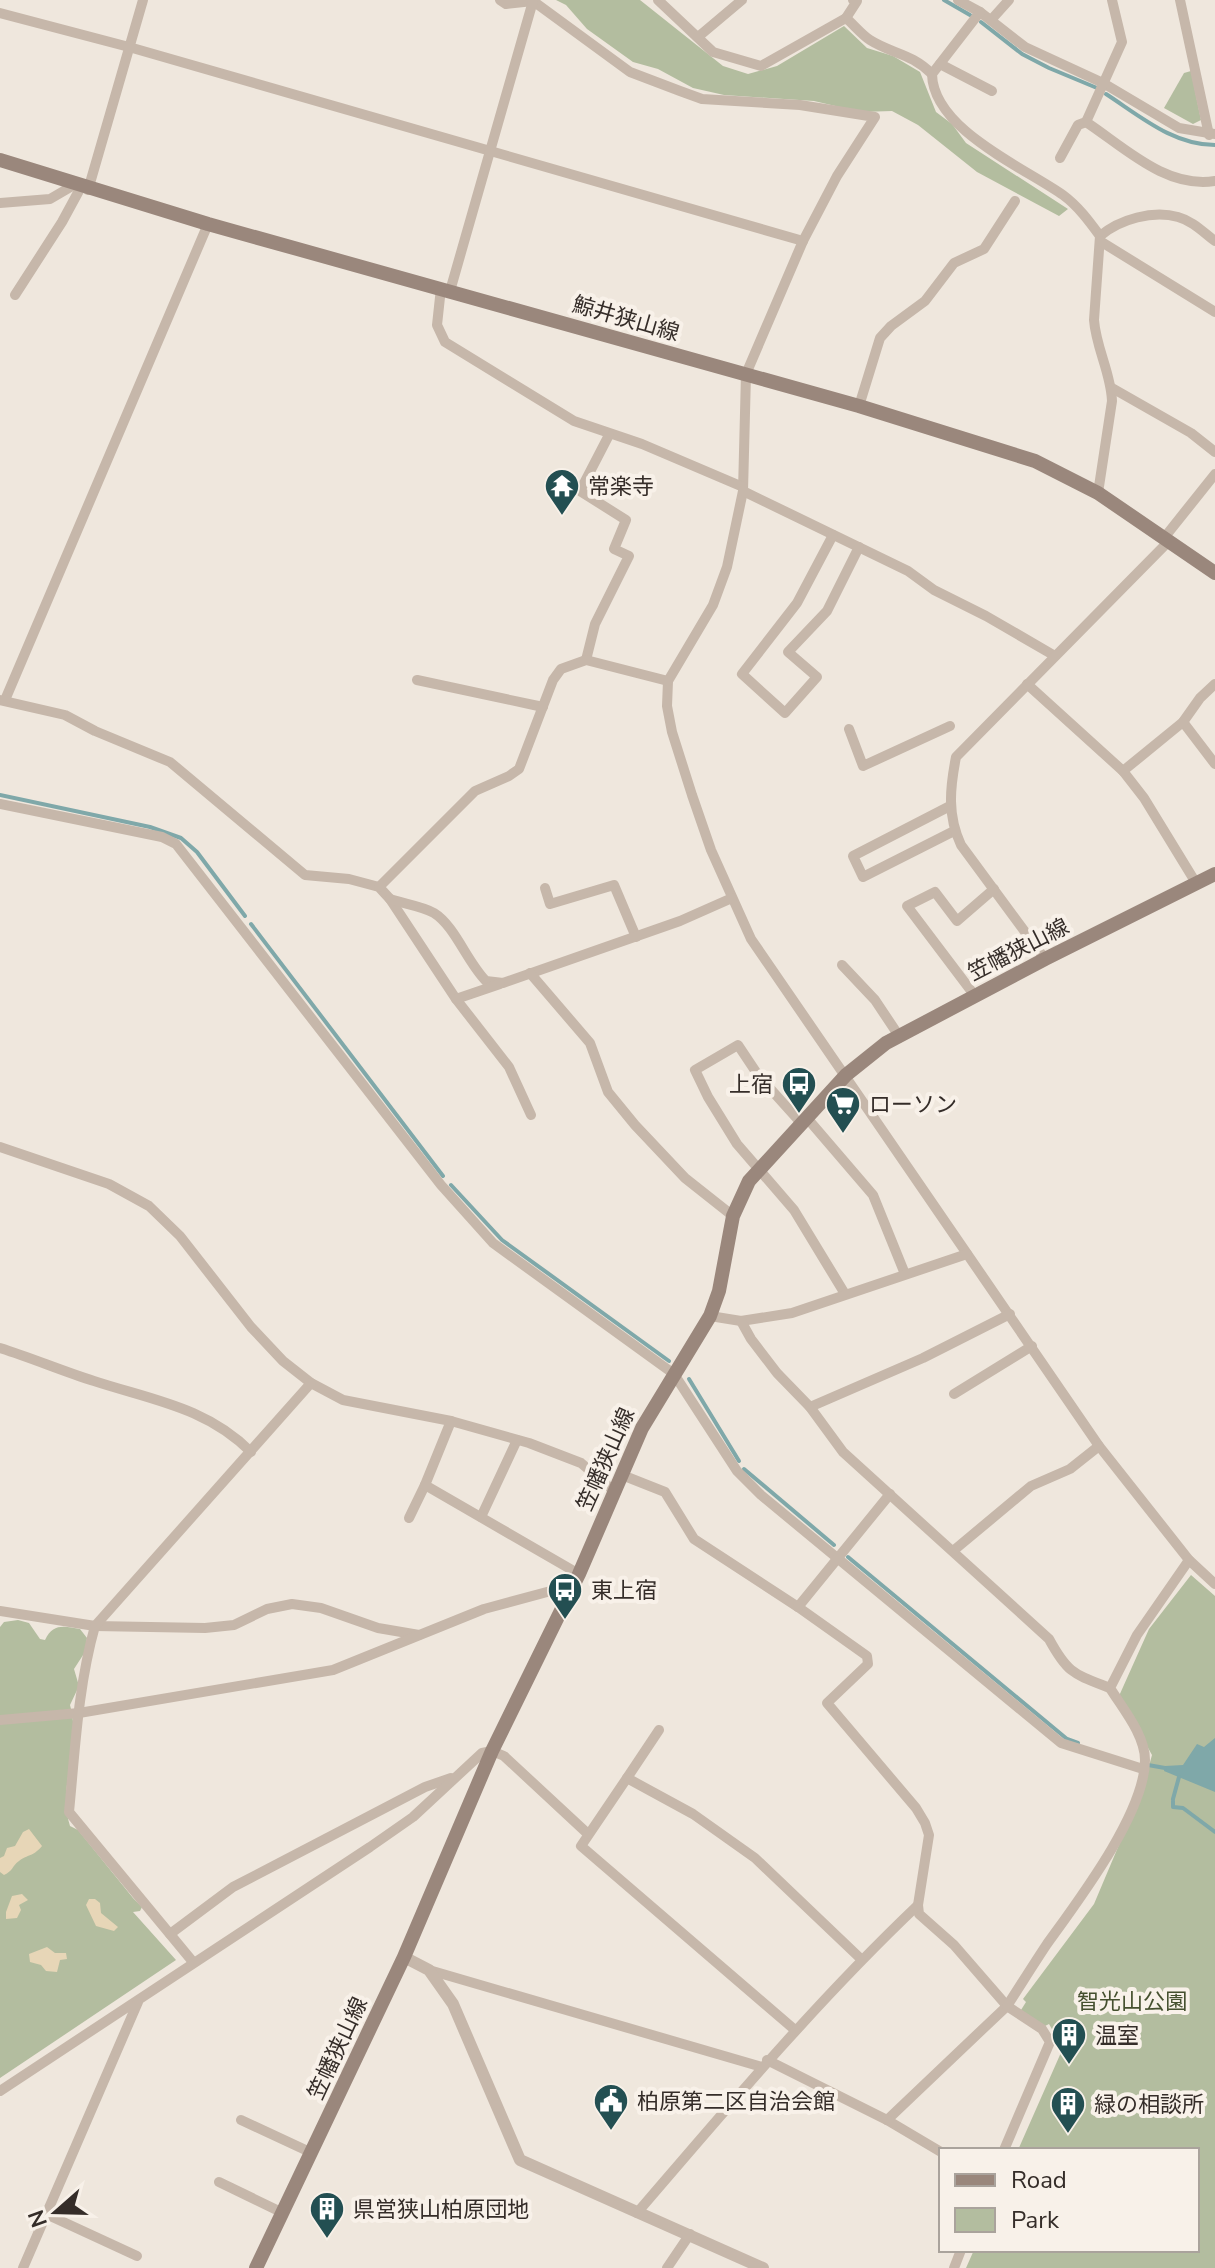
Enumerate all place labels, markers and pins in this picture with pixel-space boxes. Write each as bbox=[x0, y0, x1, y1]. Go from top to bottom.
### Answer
temple icon: 常楽寺 bbox=[543, 467, 581, 517]
place label: 常楽寺 bbox=[588, 472, 654, 502]
bus stop icon: 上宿 bbox=[780, 1065, 818, 1115]
place label: 上宿 bbox=[729, 1070, 773, 1100]
supermarket icon: ローソン bbox=[824, 1085, 862, 1135]
place label: ローソン bbox=[869, 1090, 957, 1120]
bus stop icon: 東上宿 bbox=[546, 1571, 584, 1621]
place label: 東上宿 bbox=[591, 1576, 657, 1606]
building icon: 温室 bbox=[1050, 2016, 1088, 2066]
place label: 温室 bbox=[1095, 2021, 1139, 2051]
public building icon: 柏原第二区自治会館 bbox=[592, 2082, 630, 2132]
building icon: 緑の相談所 bbox=[1049, 2085, 1087, 2135]
place label: 柏原第二区自治会館 bbox=[637, 2087, 835, 2117]
place label: 緑の相談所 bbox=[1094, 2090, 1204, 2120]
building icon: 県営狭山柏原団地 bbox=[308, 2190, 346, 2240]
place label: 県営狭山柏原団地 bbox=[353, 2195, 529, 2225]

